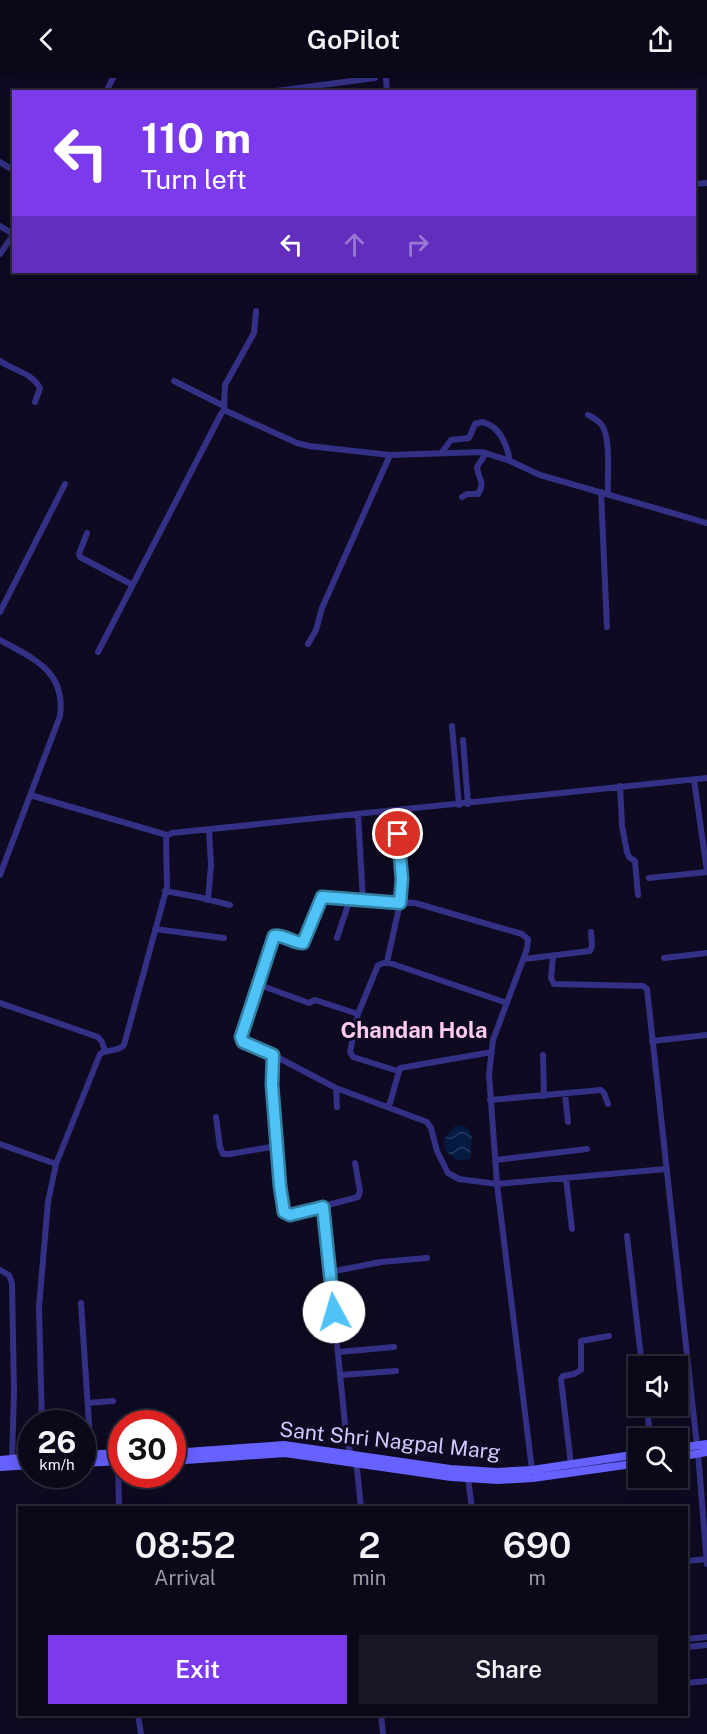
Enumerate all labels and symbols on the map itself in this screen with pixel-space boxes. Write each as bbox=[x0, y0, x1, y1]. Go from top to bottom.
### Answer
pin bbox=[372, 808, 423, 859]
district label: Chandan Hola bbox=[340, 1017, 488, 1043]
position arrow bbox=[302, 1280, 366, 1344]
speed limit sign: 30 bbox=[108, 1410, 186, 1488]
street label: Sant Shri Nagpal Marg bbox=[278, 1416, 502, 1465]

